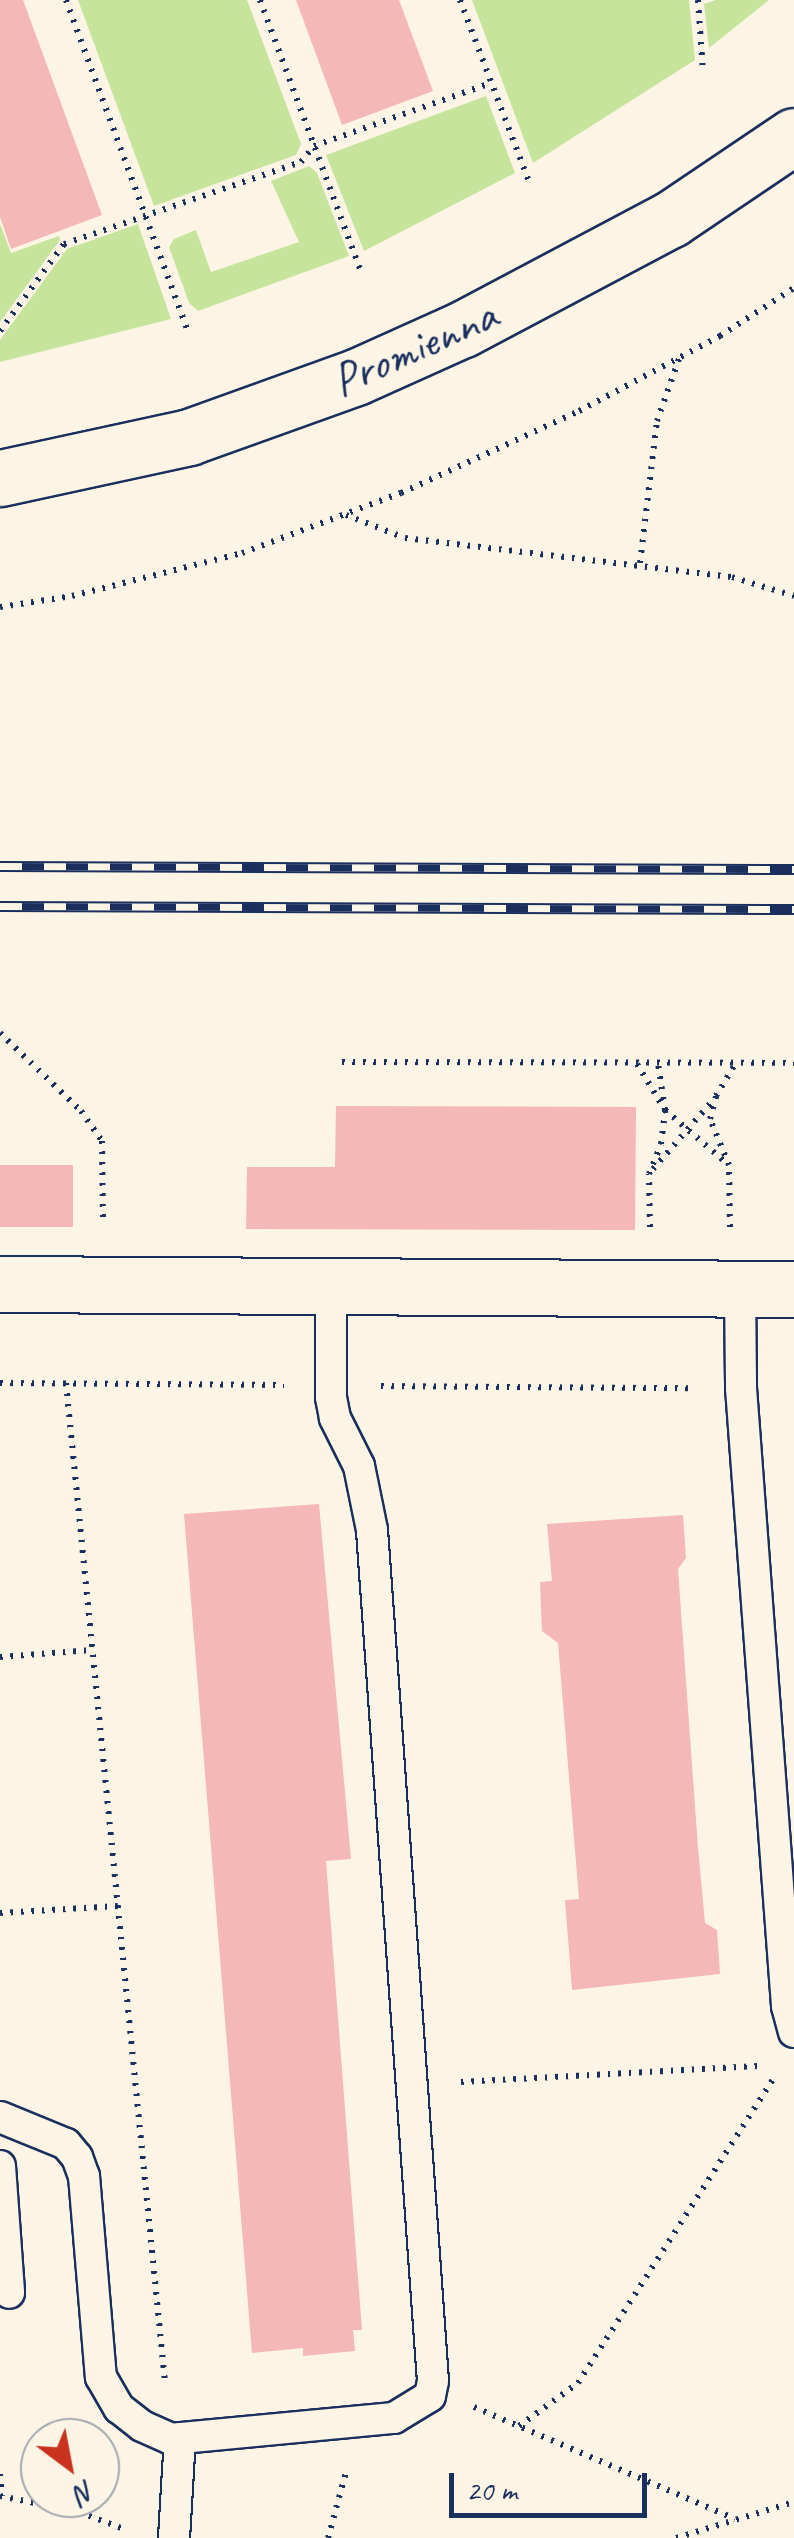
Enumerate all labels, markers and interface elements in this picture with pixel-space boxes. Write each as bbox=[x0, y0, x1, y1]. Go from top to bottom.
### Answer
street label: Promienna bbox=[323, 286, 505, 410]
north arrow bbox=[20, 2418, 120, 2518]
scale bar bbox=[454, 2453, 652, 2515]
text: 20 m bbox=[466, 2471, 517, 2509]
text: N bbox=[68, 2473, 102, 2512]

